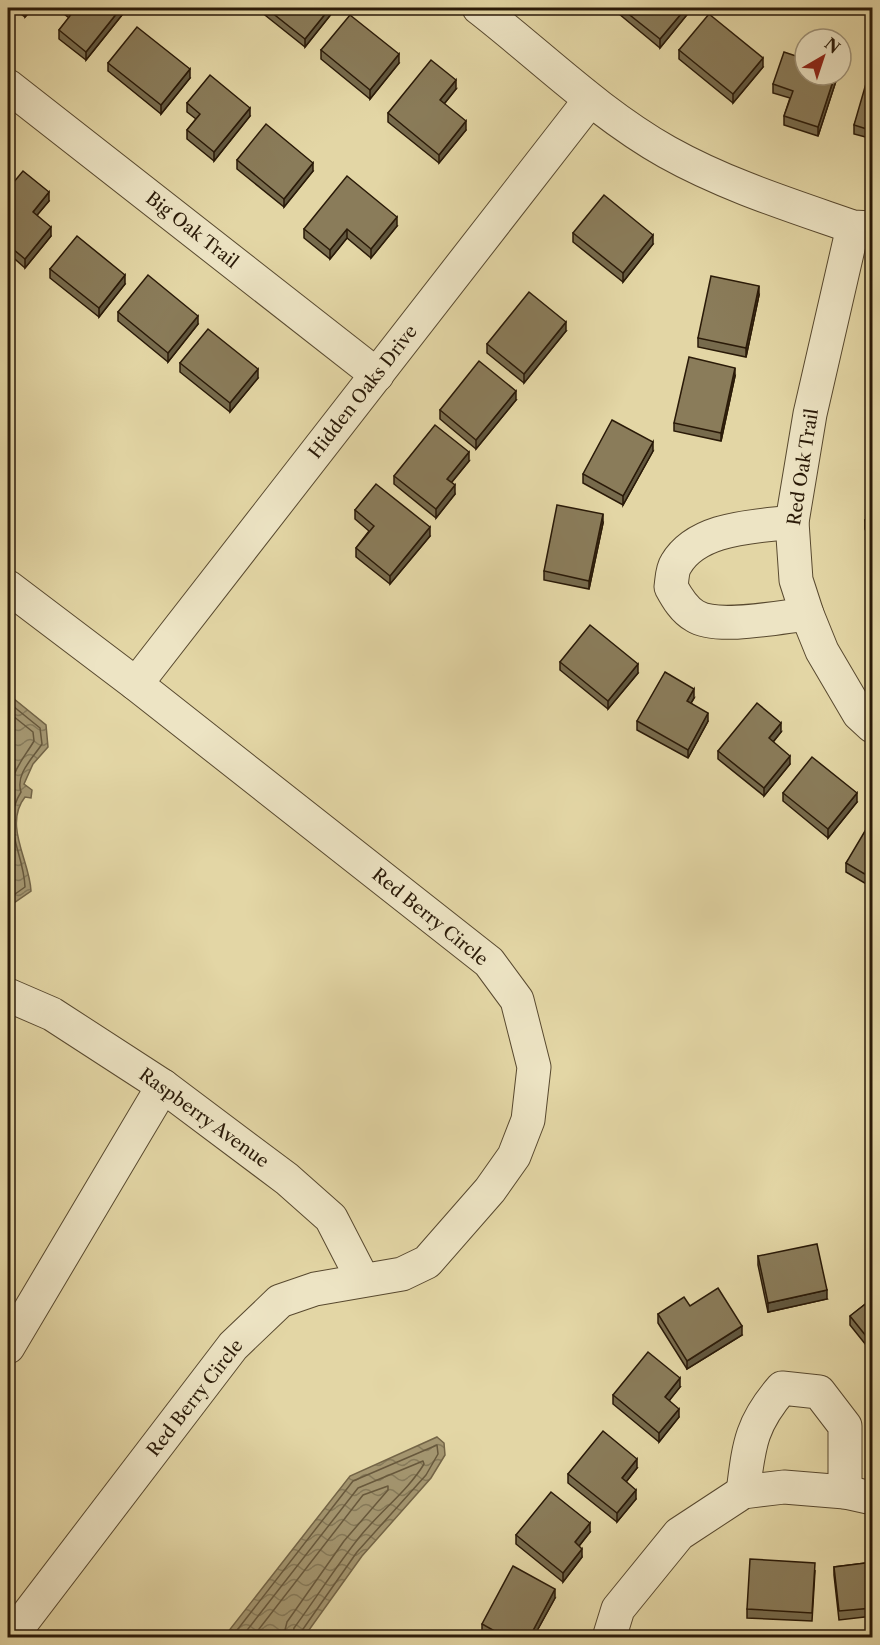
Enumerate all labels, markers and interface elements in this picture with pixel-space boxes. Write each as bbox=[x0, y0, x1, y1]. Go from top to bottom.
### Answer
north arrow bbox=[793, 27, 853, 87]
text: N bbox=[821, 33, 844, 58]
street label: Big Oak Trail bbox=[141, 187, 243, 273]
street label: Hidden Oaks Drive bbox=[304, 321, 422, 463]
street label: Red Oak Trail bbox=[783, 407, 823, 527]
street label: Red Berry Circle bbox=[368, 864, 492, 970]
street label: Raspberry Avenue bbox=[135, 1063, 273, 1173]
street label: Red Berry Circle bbox=[142, 1335, 248, 1461]

